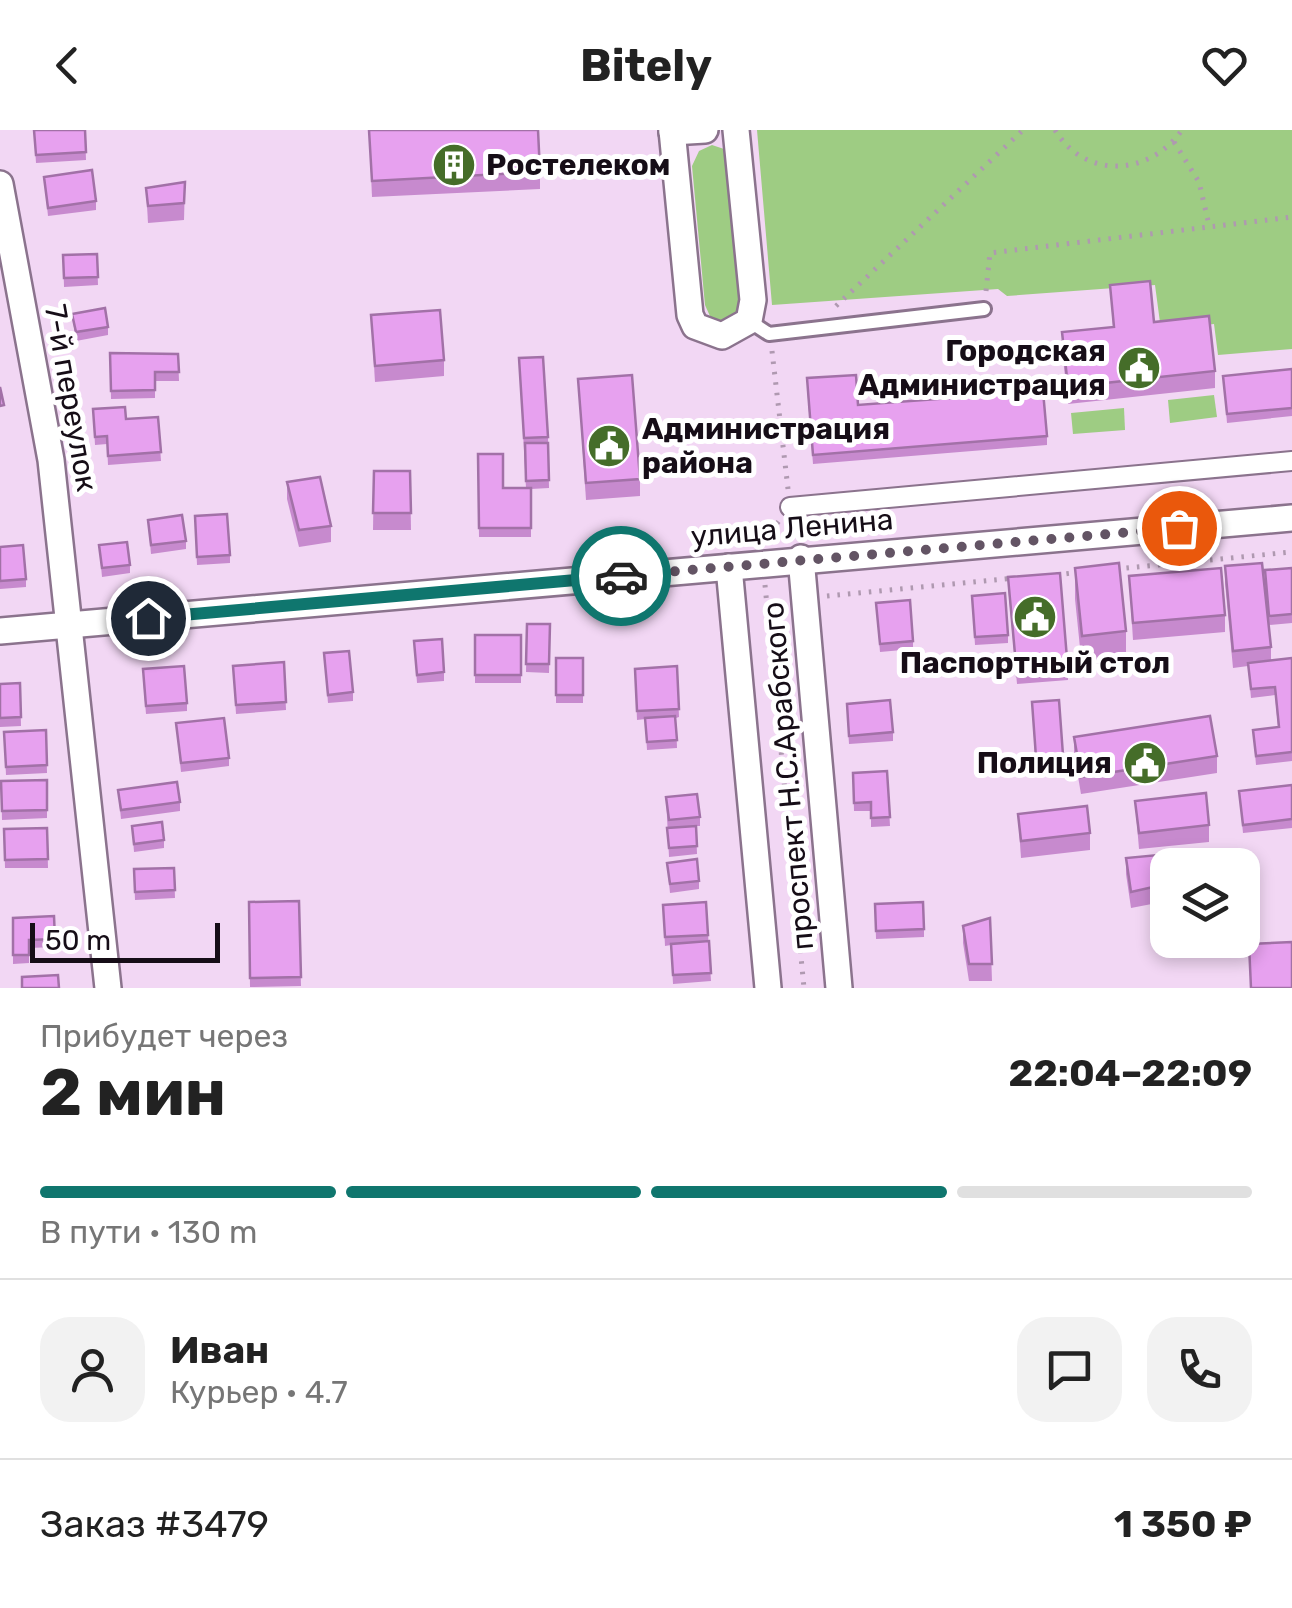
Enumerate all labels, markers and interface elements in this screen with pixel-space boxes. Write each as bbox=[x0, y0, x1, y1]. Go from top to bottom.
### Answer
icon: back bbox=[40, 38, 95, 93]
icon: heart bbox=[1197, 38, 1252, 93]
text: Bitely bbox=[580, 39, 712, 92]
building icon: Ростелеком bbox=[431, 142, 477, 188]
place label: Ростелеком bbox=[486, 147, 671, 183]
street label: 7-й переулок bbox=[37, 302, 105, 494]
place label: Городская Администрация bbox=[858, 333, 1106, 403]
public building icon: Городская Администрация bbox=[1116, 345, 1162, 391]
place label: Администрация района bbox=[642, 411, 890, 481]
public building icon: Администрация района bbox=[586, 423, 632, 469]
pin bbox=[1137, 486, 1222, 571]
street label: улица Ленина bbox=[689, 501, 895, 555]
icon: bag bbox=[1152, 501, 1207, 556]
courier bbox=[571, 526, 671, 626]
icon: car bbox=[594, 549, 649, 604]
pin bbox=[106, 576, 191, 661]
icon: home bbox=[121, 591, 176, 646]
public building icon: Паспортный стол bbox=[1012, 594, 1058, 640]
street label: проспект Н.С.Арабского bbox=[755, 600, 821, 952]
place label: Паспортный стол bbox=[900, 645, 1170, 681]
public building icon: Полиция bbox=[1122, 740, 1168, 786]
place label: Полиция bbox=[977, 745, 1112, 781]
map controls bbox=[1150, 848, 1260, 958]
button: layers bbox=[1150, 848, 1260, 958]
scale bar bbox=[30, 918, 220, 963]
text: 50 m bbox=[45, 924, 111, 957]
text: Прибудет через bbox=[40, 1017, 288, 1055]
text: 22:04–22:09 bbox=[1008, 1050, 1252, 1096]
text: 2 мин bbox=[40, 1054, 226, 1131]
text: В пути · 130 m bbox=[40, 1213, 257, 1251]
button: person bbox=[40, 1317, 145, 1422]
button: chat bbox=[1017, 1317, 1122, 1422]
button: phone bbox=[1147, 1317, 1252, 1422]
text: Иван bbox=[170, 1327, 269, 1373]
text: Курьер · 4.7 bbox=[170, 1373, 348, 1411]
text: Заказ #3479 bbox=[40, 1501, 269, 1547]
text: 1 350 ₽ bbox=[1114, 1501, 1252, 1547]

